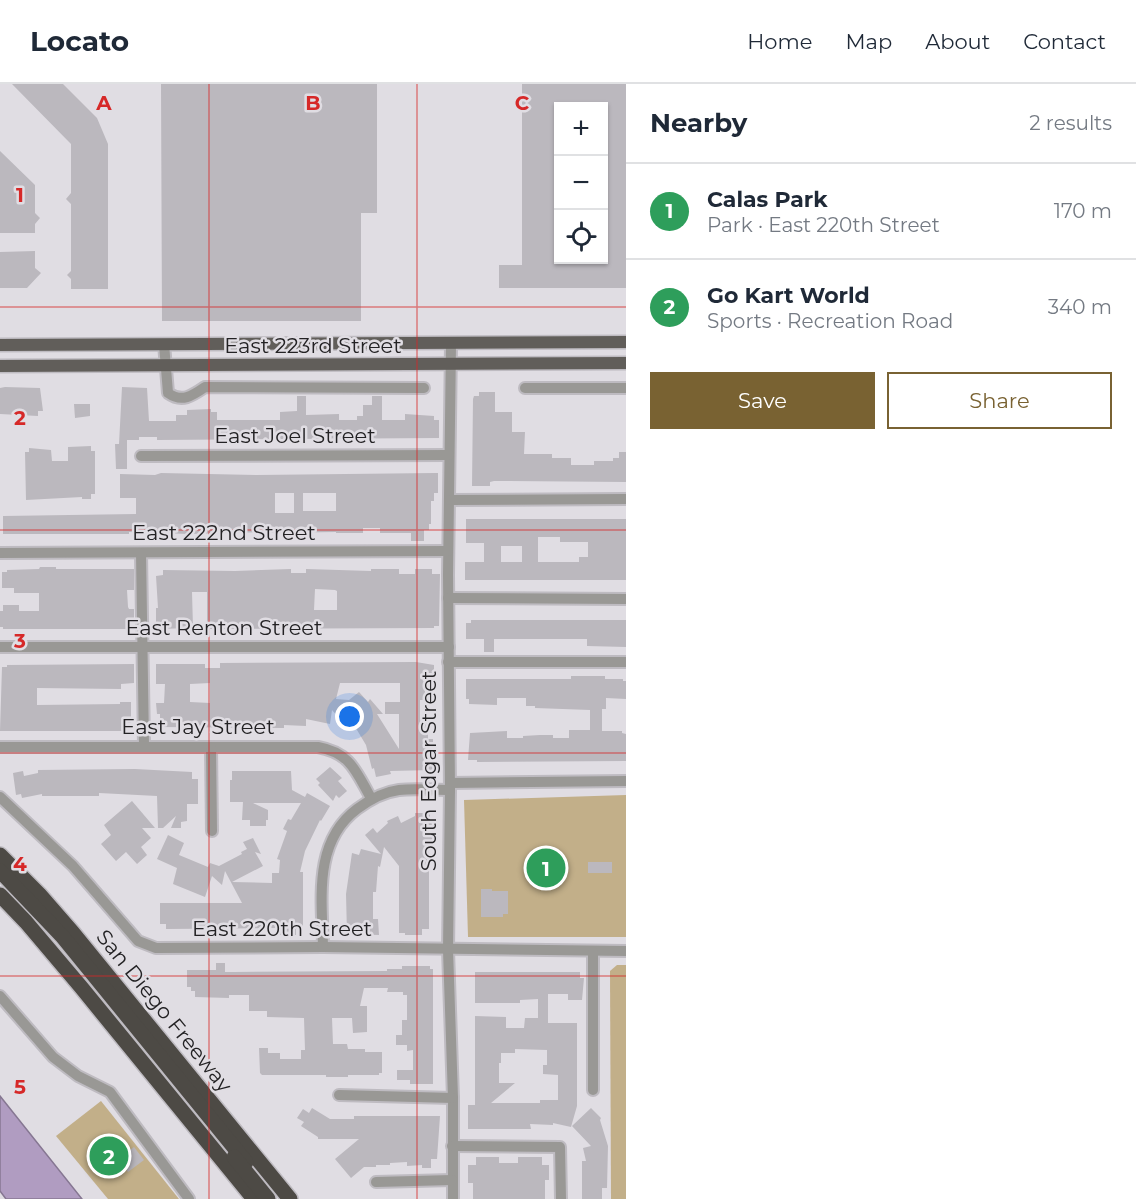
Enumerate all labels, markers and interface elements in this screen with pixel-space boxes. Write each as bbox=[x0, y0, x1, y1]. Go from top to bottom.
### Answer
text: Locato bbox=[30, 24, 129, 58]
text: Home bbox=[747, 29, 812, 54]
text: Map bbox=[845, 29, 892, 54]
text: About bbox=[925, 29, 990, 54]
text: Contact bbox=[1023, 29, 1106, 54]
text: A bbox=[95, 91, 112, 115]
text: B bbox=[305, 91, 321, 115]
text: C bbox=[515, 91, 530, 115]
map controls bbox=[554, 102, 608, 264]
button: + bbox=[554, 102, 608, 156]
text: Nearby bbox=[650, 107, 747, 139]
text: 2 results bbox=[1029, 111, 1112, 135]
button: − bbox=[554, 156, 608, 210]
text: 1 bbox=[16, 183, 24, 207]
text: Calas Park bbox=[707, 186, 828, 213]
text: 1 bbox=[666, 199, 673, 223]
text: 170 m bbox=[1054, 199, 1112, 223]
button: locate bbox=[554, 210, 608, 264]
text: Park · East 220th Street bbox=[707, 213, 940, 237]
text: Go Kart World bbox=[707, 282, 870, 309]
text: 2 bbox=[664, 295, 675, 319]
text: 340 m bbox=[1048, 295, 1112, 319]
text: Sports · Recreation Road bbox=[707, 309, 953, 333]
street label: East 223rd Street bbox=[224, 333, 402, 358]
button: Save bbox=[650, 372, 875, 429]
button: Share bbox=[887, 372, 1112, 429]
text: 2 bbox=[14, 406, 26, 430]
street label: East Joel Street bbox=[214, 423, 376, 448]
street label: East 222nd Street bbox=[132, 520, 316, 545]
street label: East Renton Street bbox=[125, 615, 323, 640]
text: 3 bbox=[13, 629, 26, 653]
street label: South Edgar Street bbox=[416, 671, 441, 871]
your location bbox=[335, 702, 364, 731]
street label: East Jay Street bbox=[121, 714, 275, 739]
pin: 1 bbox=[526, 846, 566, 890]
text: 4 bbox=[13, 852, 27, 876]
street label: East 220th Street bbox=[192, 916, 372, 941]
street label: San Diego Freeway bbox=[91, 925, 238, 1097]
text: 5 bbox=[14, 1075, 26, 1099]
pin: 2 bbox=[90, 1134, 128, 1178]

